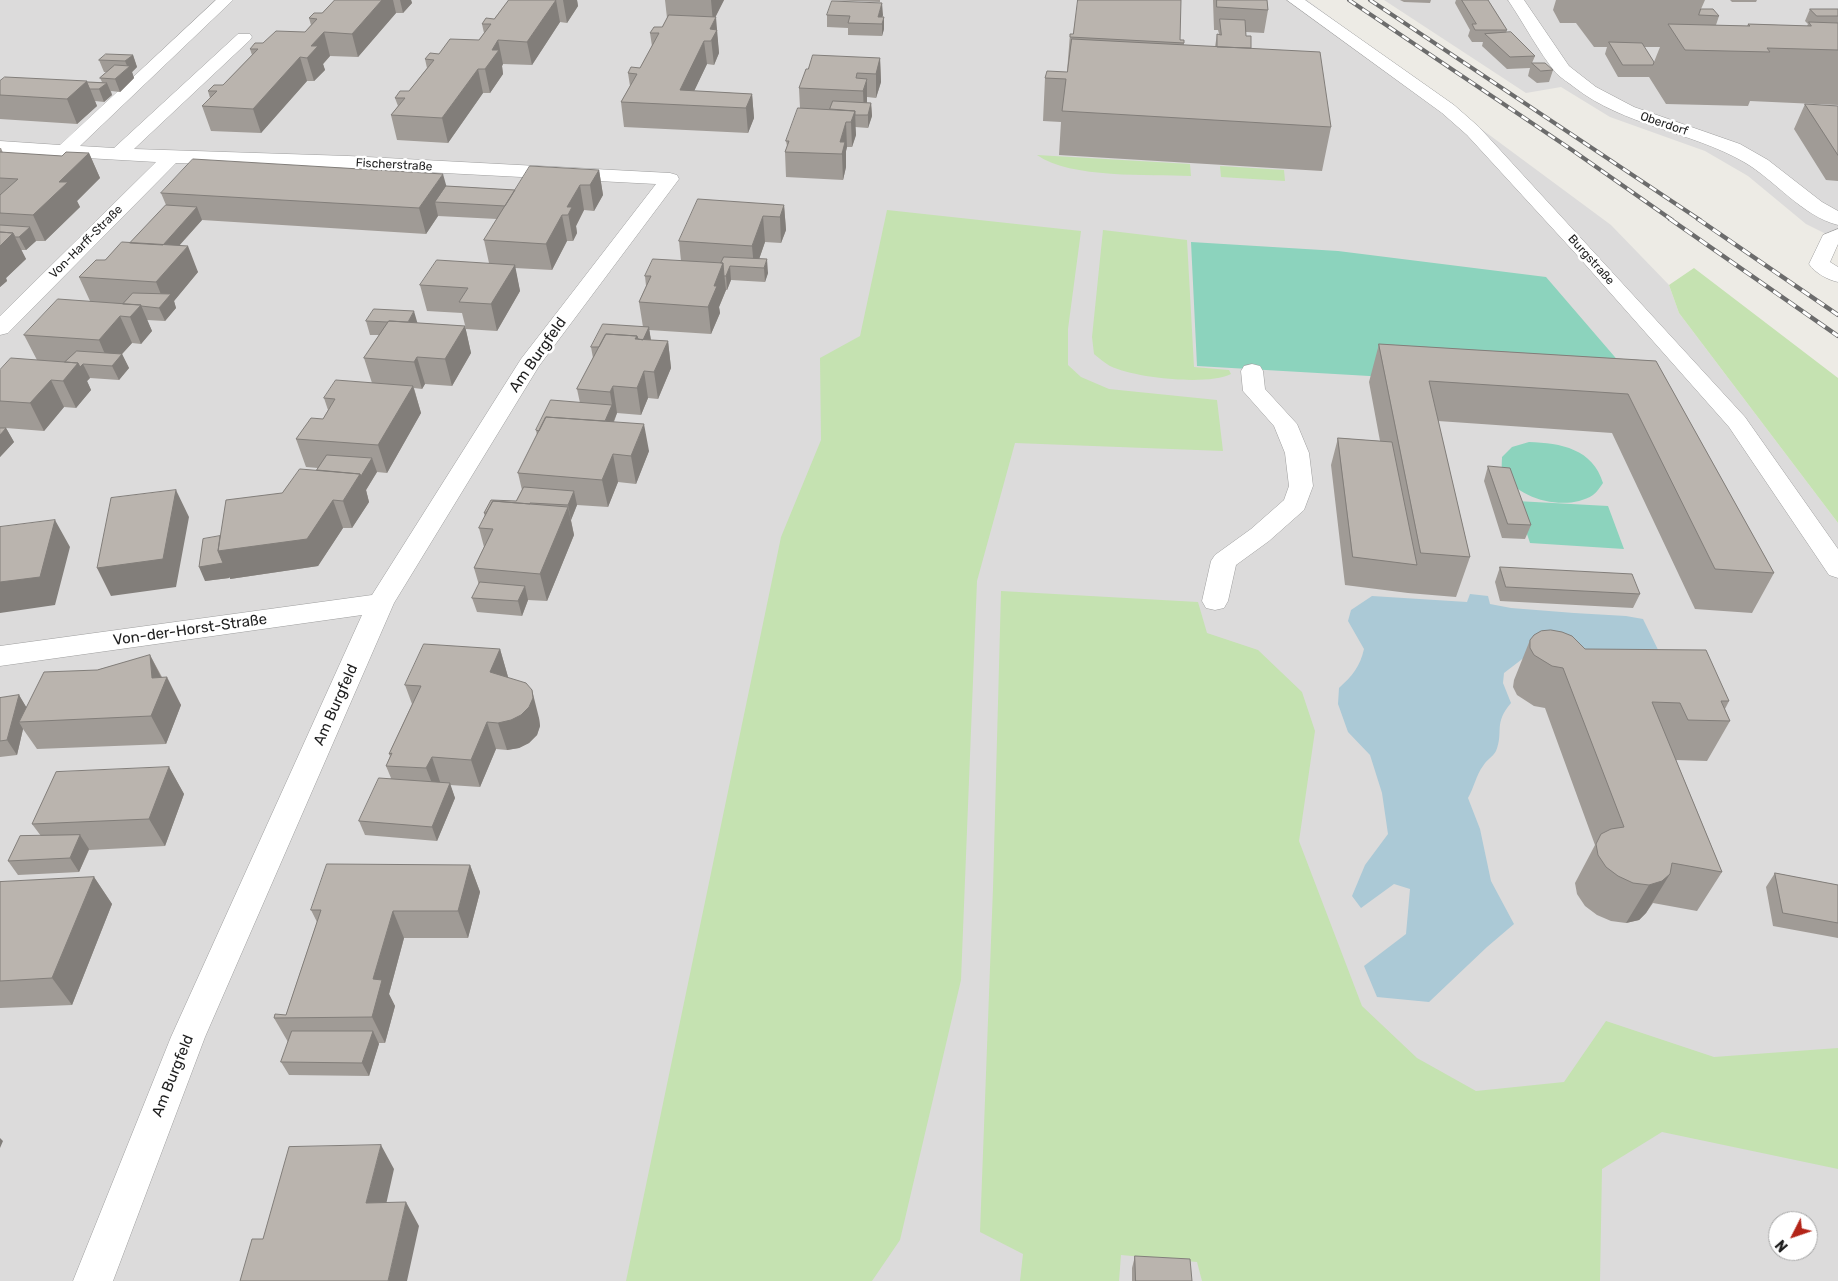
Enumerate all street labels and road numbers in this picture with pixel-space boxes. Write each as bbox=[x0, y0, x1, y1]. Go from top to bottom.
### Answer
street label: Oberdorf bbox=[1638, 109, 1690, 139]
street label: Fischerstraße bbox=[355, 156, 433, 174]
street label: Von-Harff-Straße bbox=[46, 202, 126, 282]
street label: Burgstraße bbox=[1565, 232, 1617, 288]
street label: Am Burgfeld bbox=[506, 314, 570, 396]
street label: Von-der-Horst-Straße bbox=[112, 610, 268, 650]
street label: Am Burgfeld bbox=[310, 662, 362, 748]
street label: Am Burgfeld bbox=[148, 1032, 198, 1120]

